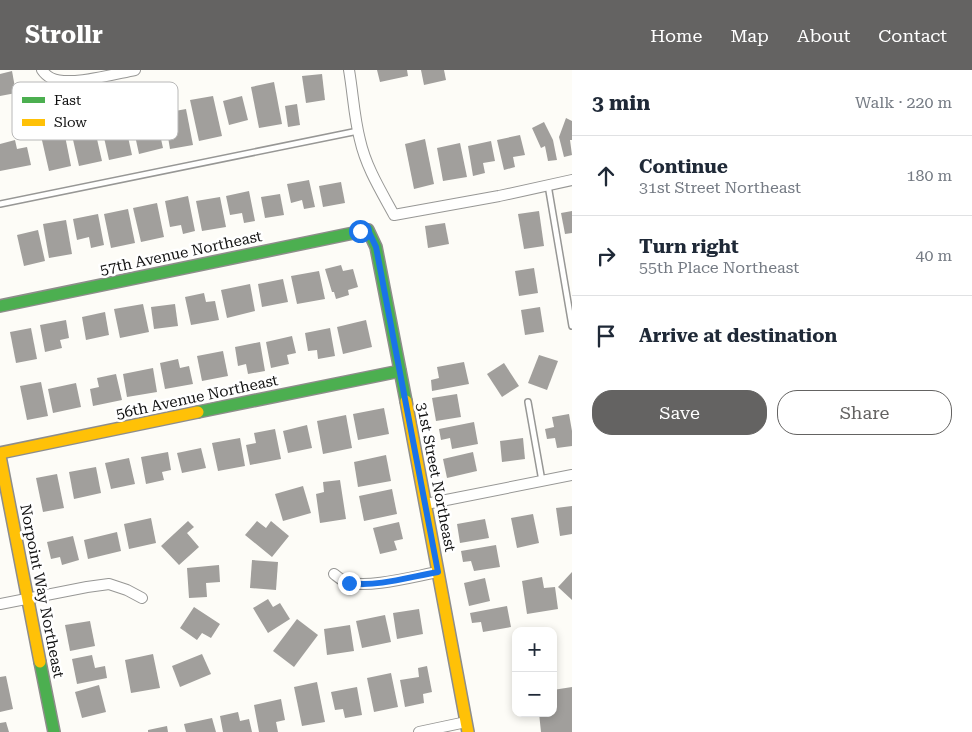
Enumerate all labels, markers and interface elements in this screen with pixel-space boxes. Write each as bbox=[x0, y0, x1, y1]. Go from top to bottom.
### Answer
text: Strollr bbox=[25, 21, 103, 49]
text: Home bbox=[650, 25, 702, 46]
text: Map bbox=[730, 25, 769, 46]
text: About bbox=[797, 25, 850, 46]
text: Contact bbox=[878, 25, 947, 46]
legend bbox=[12, 82, 178, 140]
text: 3 min bbox=[592, 91, 650, 115]
text: Fast bbox=[54, 92, 81, 108]
text: Walk · 220 m bbox=[855, 93, 952, 112]
text: Slow bbox=[54, 114, 87, 130]
text: Continue bbox=[639, 155, 728, 178]
icon: ahead bbox=[592, 162, 620, 190]
text: 180 m bbox=[906, 166, 952, 185]
text: 31st Street Northeast bbox=[639, 178, 801, 197]
route start bbox=[349, 220, 372, 243]
street label: 57th Avenue Northeast bbox=[98, 227, 264, 279]
text: Turn right bbox=[639, 235, 739, 258]
icon: right bbox=[592, 242, 620, 270]
text: 40 m bbox=[915, 246, 952, 265]
text: 55th Place Northeast bbox=[639, 258, 799, 277]
icon: arrive bbox=[592, 322, 620, 350]
text: Arrive at destination bbox=[639, 324, 837, 347]
street label: 56th Avenue Northeast bbox=[114, 371, 280, 423]
button: Save bbox=[592, 390, 767, 435]
button: Share bbox=[777, 390, 952, 435]
street label: 31st Street Northeast bbox=[413, 401, 459, 554]
street label: Norpoint Way Northeast bbox=[16, 502, 68, 680]
route end bbox=[338, 572, 361, 595]
map controls bbox=[512, 627, 557, 717]
button: + bbox=[512, 627, 557, 672]
button: − bbox=[512, 672, 557, 717]

